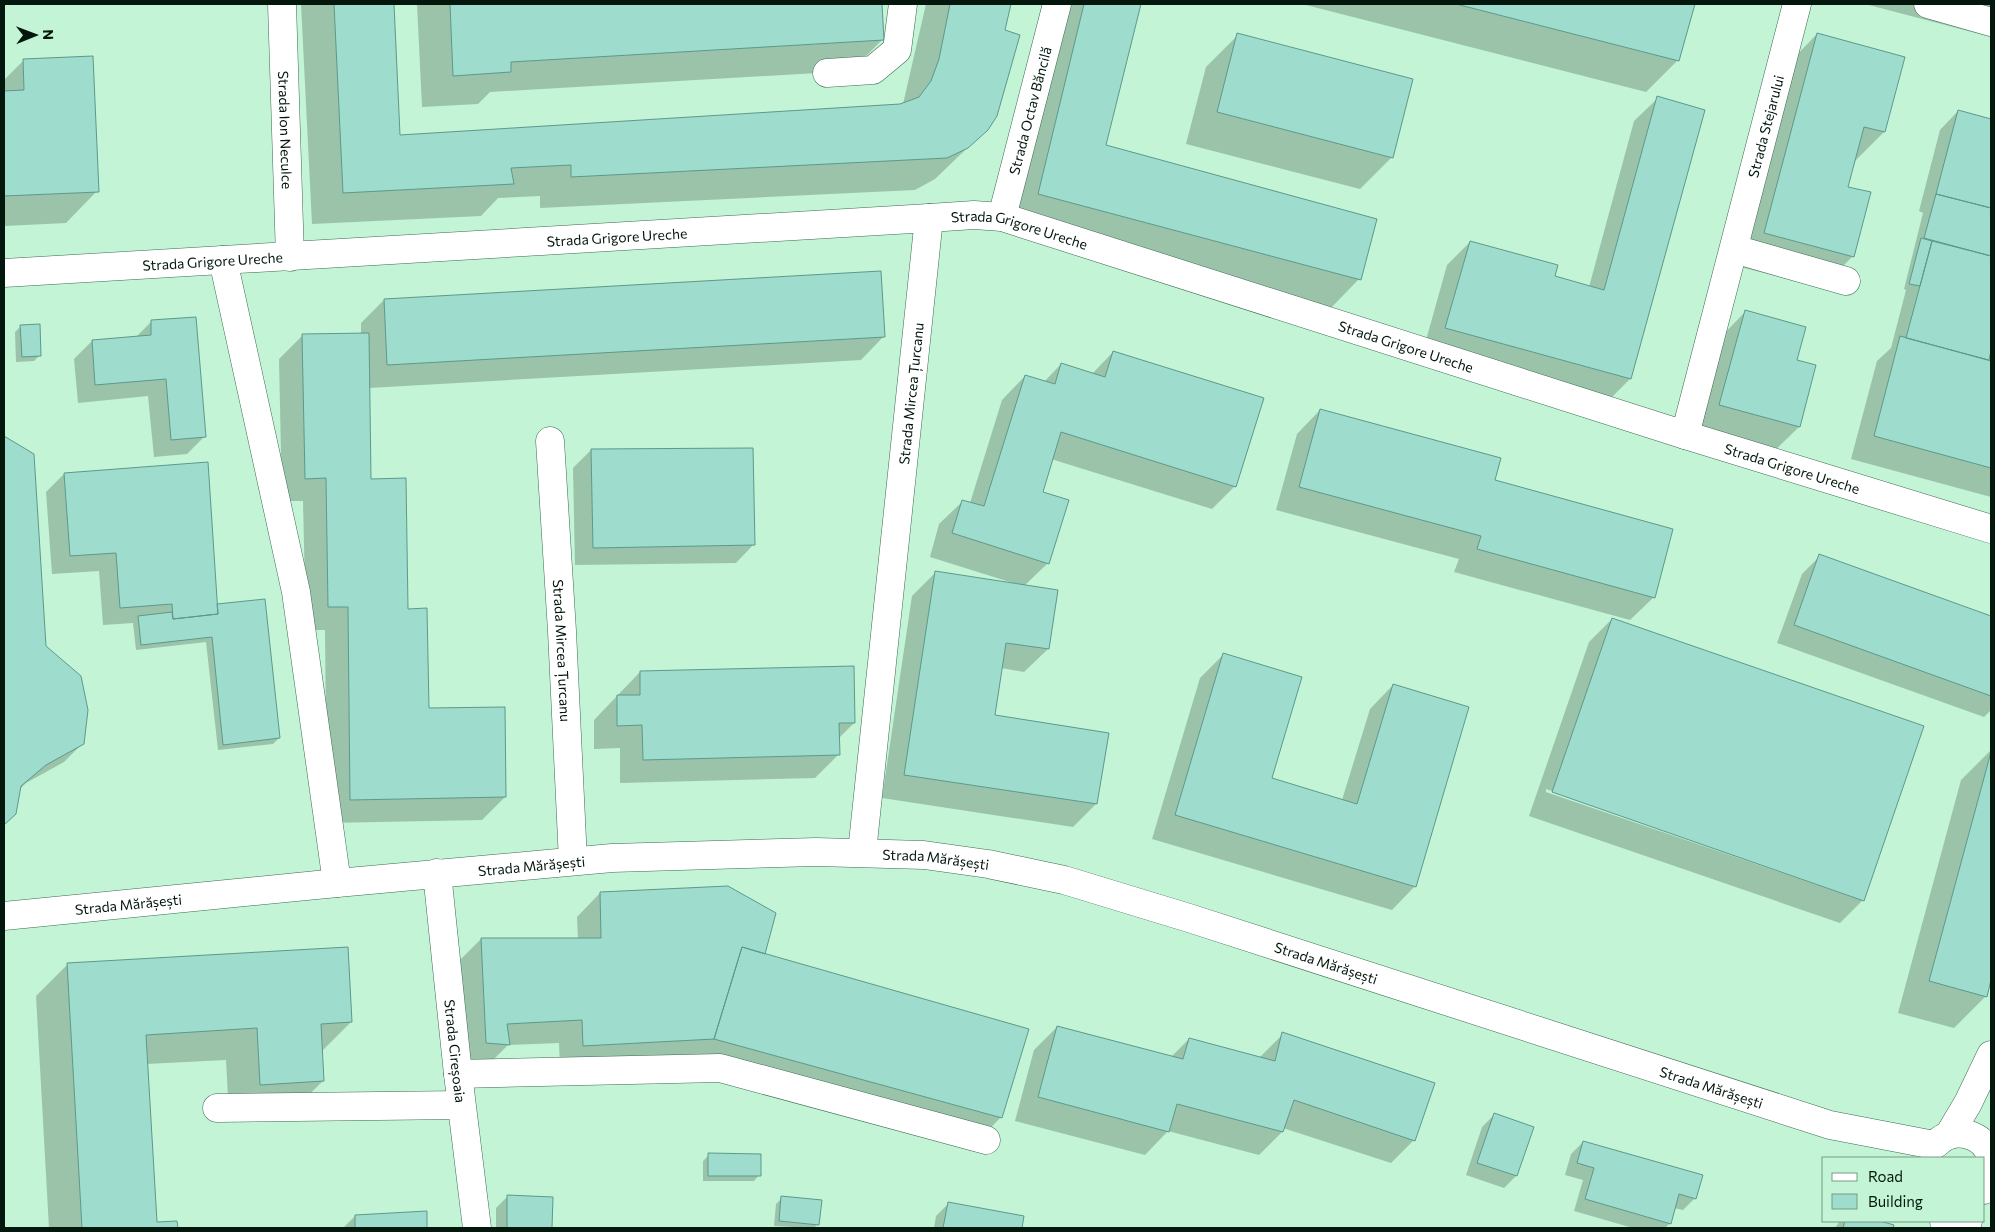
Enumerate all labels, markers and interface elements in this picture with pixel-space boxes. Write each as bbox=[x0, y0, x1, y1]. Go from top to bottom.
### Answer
north arrow bbox=[10, 10, 60, 60]
text: N bbox=[40, 29, 57, 40]
street label: Strada Octav Băncilă bbox=[1005, 45, 1054, 176]
street label: Strada Ion Neculce bbox=[276, 71, 296, 189]
street label: Strada Stejarului bbox=[1744, 73, 1787, 179]
street label: Strada Grigore Ureche bbox=[950, 206, 1090, 252]
street label: Strada Grigore Ureche bbox=[546, 224, 688, 249]
street label: Strada Grigore Ureche bbox=[142, 248, 283, 273]
street label: Strada Grigore Ureche bbox=[1336, 316, 1476, 375]
street label: Strada Mircea Țurcanu bbox=[895, 322, 926, 465]
street label: Strada Grigore Ureche bbox=[1723, 439, 1862, 497]
street label: Strada Mircea Țurcanu bbox=[550, 579, 575, 722]
street label: Strada Mărășești bbox=[882, 845, 990, 873]
street label: Strada Mărășești bbox=[477, 852, 586, 879]
street label: Strada Mărășești bbox=[74, 890, 183, 917]
street label: Strada Mărășești bbox=[1272, 938, 1380, 987]
street label: Strada Cireșoaia bbox=[442, 999, 470, 1104]
street label: Strada Mărășești bbox=[1658, 1062, 1765, 1111]
legend bbox=[1822, 1157, 1985, 1222]
text: Road bbox=[1868, 1167, 1903, 1185]
text: Building bbox=[1868, 1192, 1923, 1210]

